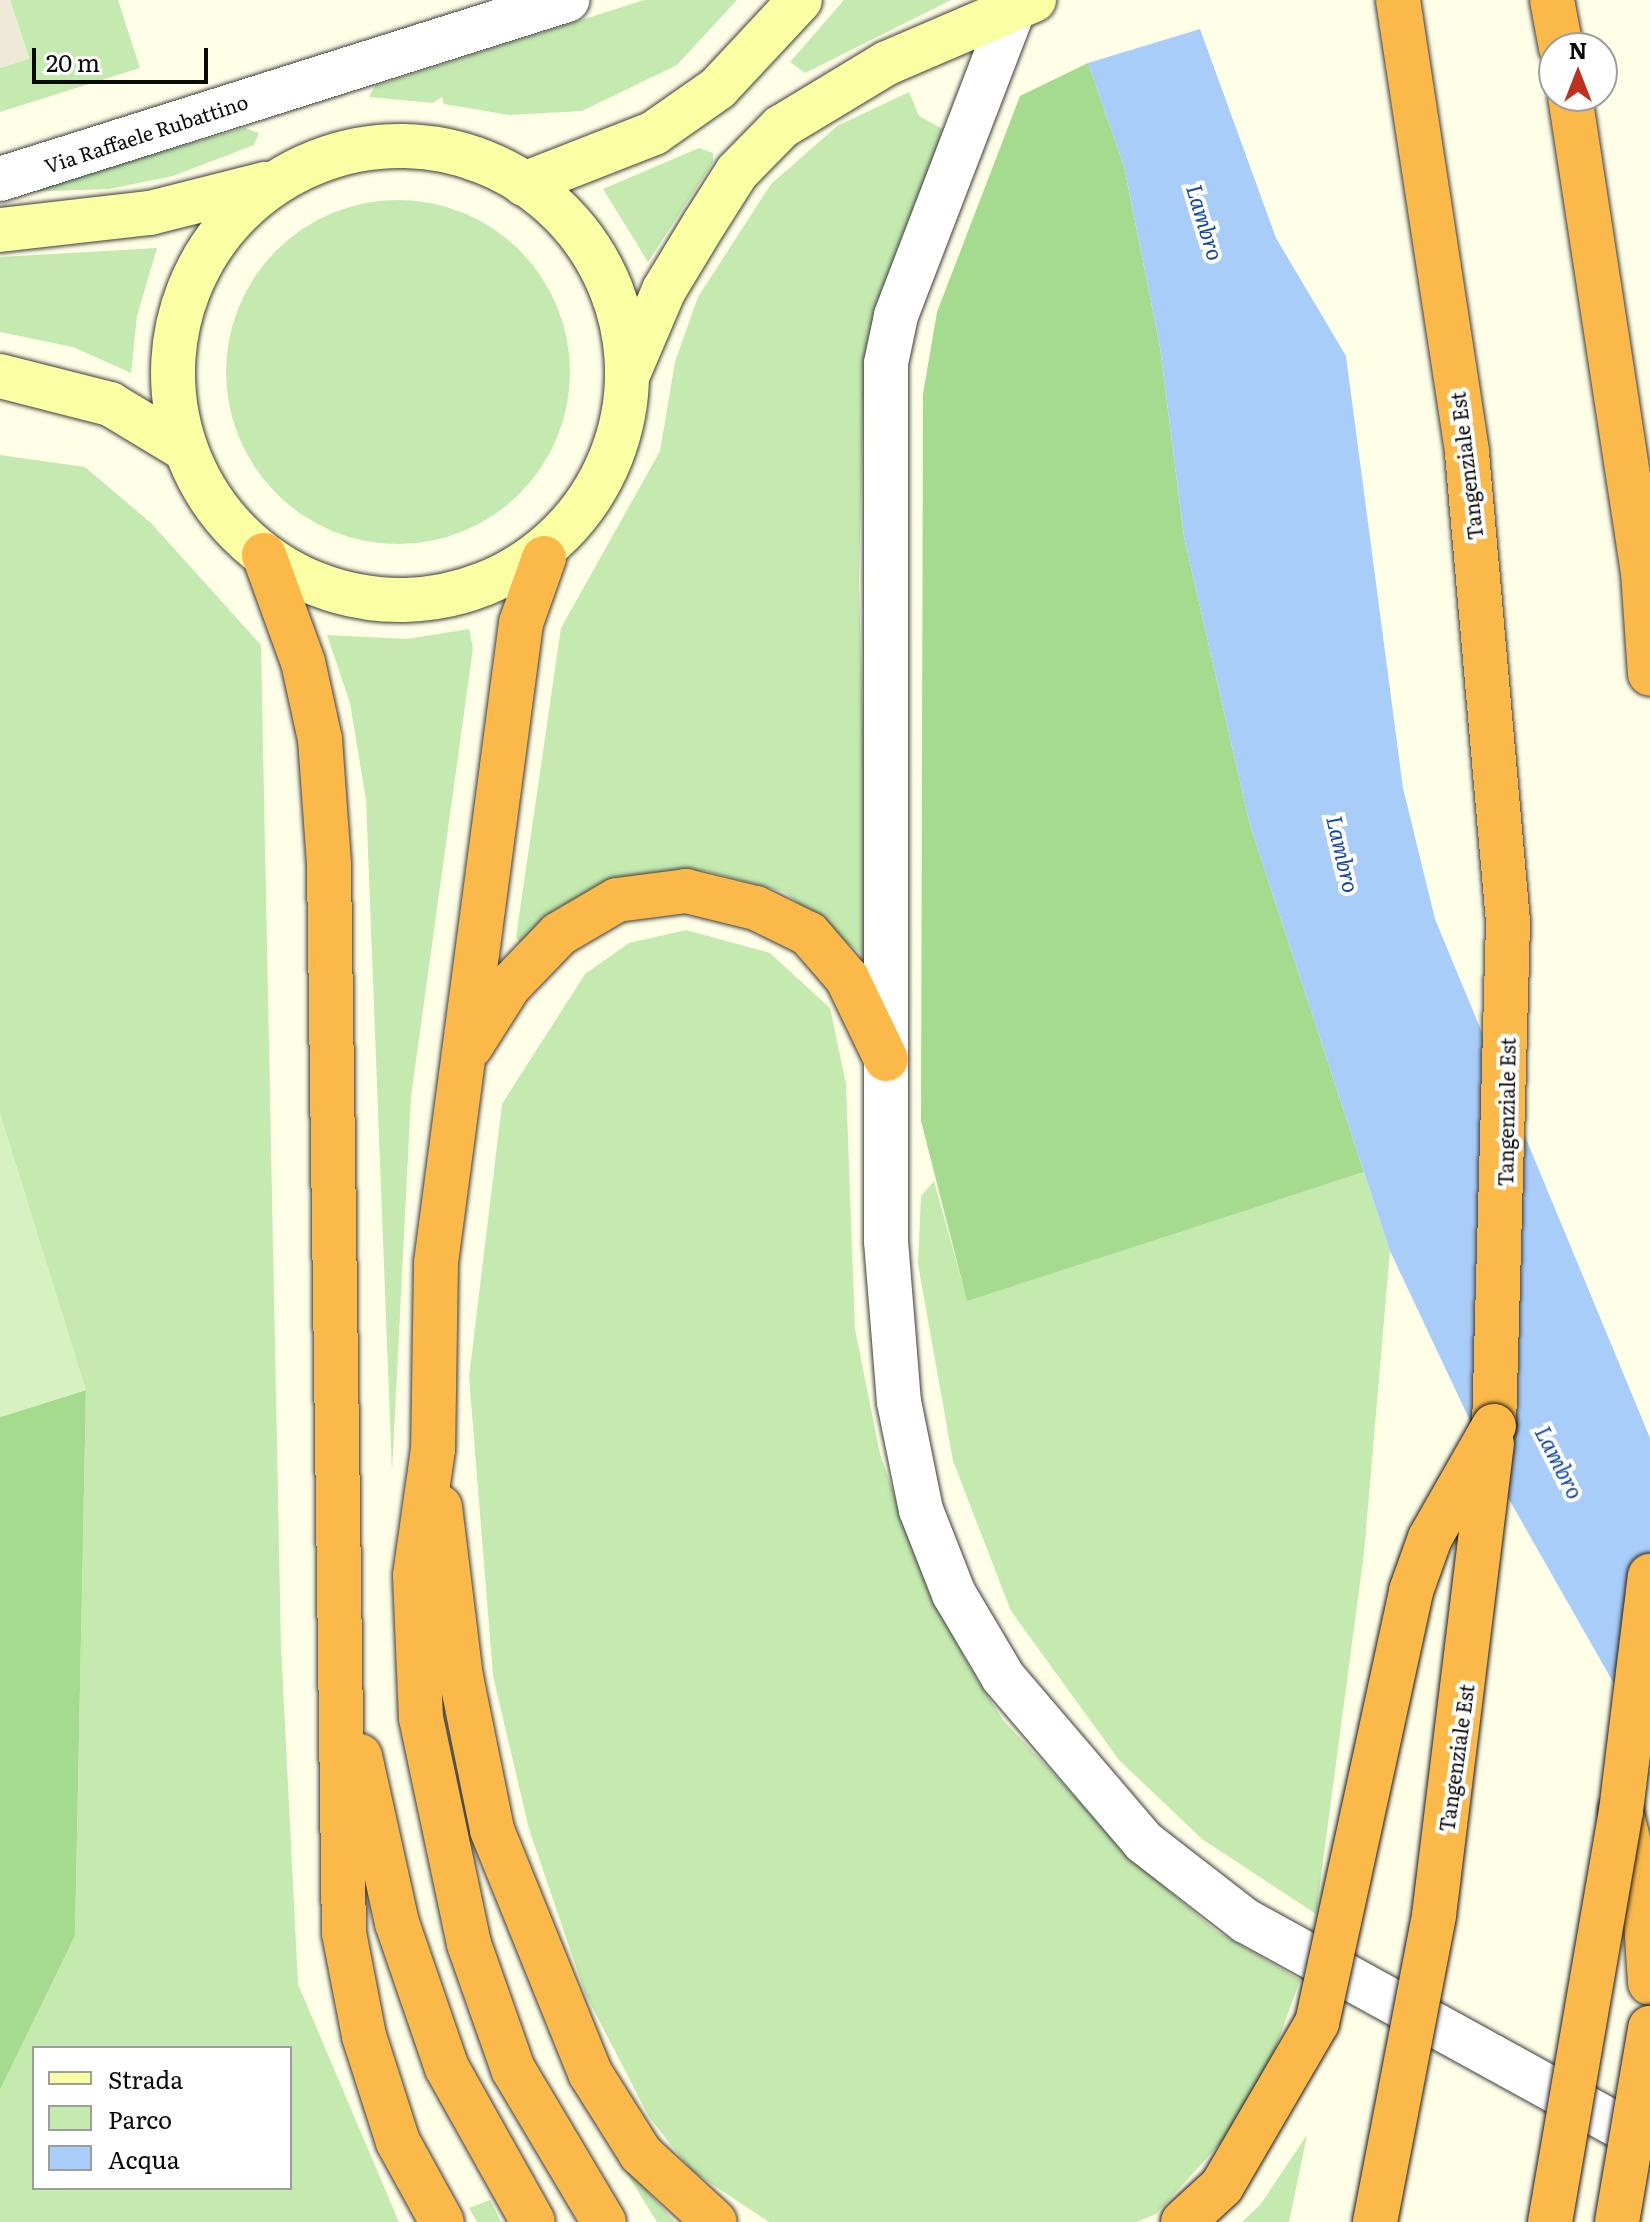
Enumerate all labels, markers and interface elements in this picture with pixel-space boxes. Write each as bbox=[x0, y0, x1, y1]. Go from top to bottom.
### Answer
scale bar bbox=[36, 32, 212, 82]
north arrow bbox=[1538, 32, 1618, 112]
text: N bbox=[1569, 33, 1587, 66]
text: 20 m bbox=[46, 44, 100, 79]
street label: Via Raffaele Rubattino bbox=[41, 89, 251, 177]
water label: Lambro bbox=[1182, 181, 1230, 263]
street label: Tangenziale Est bbox=[1445, 391, 1487, 541]
water label: Lambro bbox=[1322, 813, 1366, 895]
street label: Tangenziale Est bbox=[1493, 1037, 1519, 1187]
water label: Lambro bbox=[1531, 1421, 1589, 1503]
street label: Tangenziale Est bbox=[1434, 1683, 1478, 1833]
legend bbox=[32, 2046, 292, 2190]
text: Strada bbox=[108, 2061, 183, 2096]
text: Parco bbox=[108, 2101, 172, 2136]
text: Acqua bbox=[108, 2141, 180, 2176]

